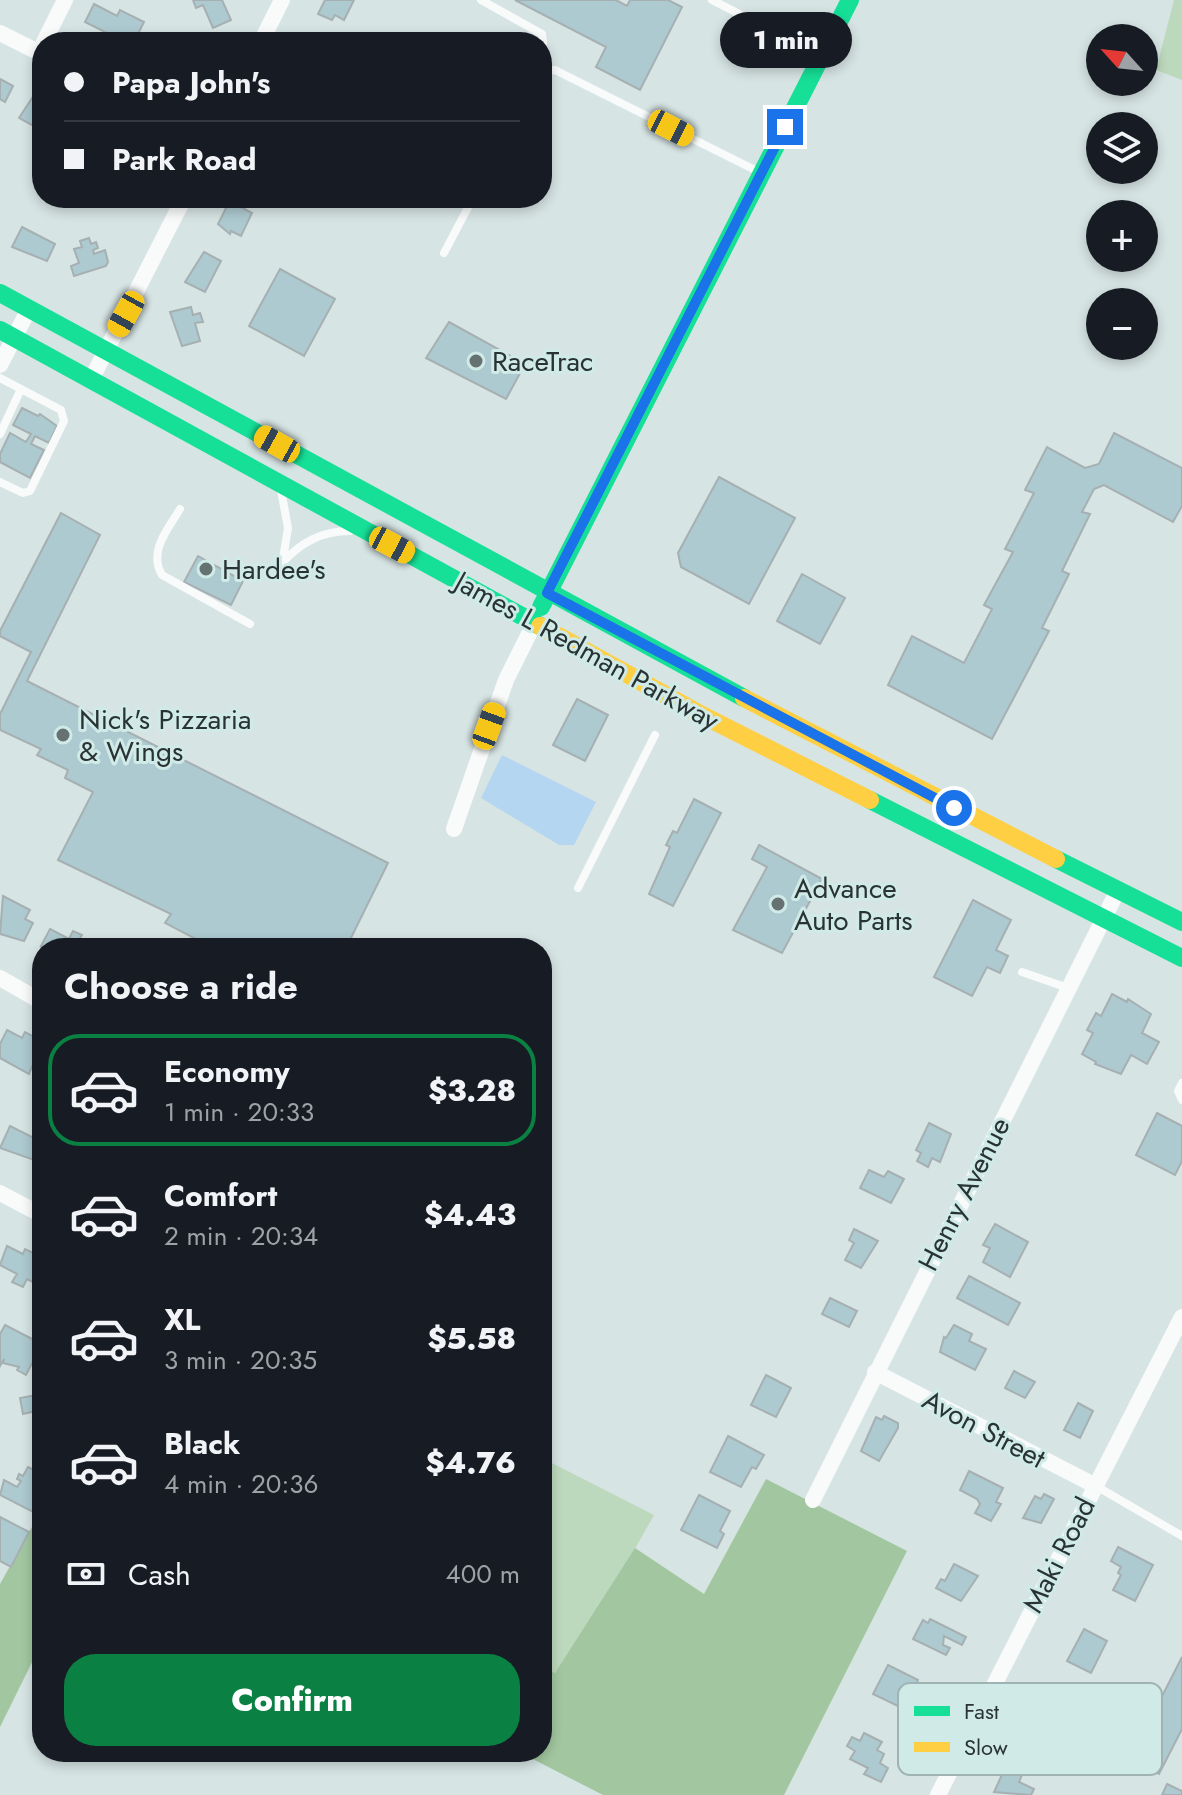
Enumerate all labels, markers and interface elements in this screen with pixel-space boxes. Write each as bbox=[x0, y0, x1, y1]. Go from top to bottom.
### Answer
callout: 1 min bbox=[719, 11, 851, 67]
text: 1 min bbox=[753, 21, 819, 59]
north arrow bbox=[1086, 24, 1158, 96]
map controls bbox=[1086, 24, 1158, 360]
text: Papa John's bbox=[112, 61, 271, 104]
car bbox=[644, 106, 698, 150]
route end bbox=[767, 109, 803, 145]
button: layers bbox=[1086, 112, 1158, 184]
text: Park Road bbox=[112, 138, 256, 181]
button: + bbox=[1086, 200, 1158, 272]
car bbox=[104, 287, 148, 341]
button: − bbox=[1086, 288, 1158, 360]
place label: RaceTrac bbox=[492, 341, 593, 382]
marker: RaceTrac bbox=[467, 352, 485, 370]
car bbox=[250, 422, 304, 466]
car bbox=[365, 523, 419, 567]
place label: Hardee's bbox=[222, 549, 326, 590]
street label: James L Redman Parkway bbox=[444, 559, 727, 741]
marker: Hardee's bbox=[197, 560, 215, 578]
place label: Nick's Pizzaria & Wings bbox=[79, 699, 252, 772]
car bbox=[470, 699, 508, 753]
marker: Nick's Pizzaria & Wings bbox=[54, 726, 72, 744]
route start bbox=[936, 790, 972, 826]
place label: Advance Auto Parts bbox=[794, 868, 913, 941]
marker: Advance Auto Parts bbox=[769, 895, 787, 913]
text: Choose a ride bbox=[64, 960, 298, 1012]
text: Economy bbox=[164, 1050, 290, 1093]
icon: car bbox=[68, 1054, 140, 1126]
text: $3.28 bbox=[428, 1069, 516, 1112]
text: 1 min · 20:33 bbox=[164, 1093, 314, 1131]
street label: Henry Avenue bbox=[908, 1110, 1020, 1278]
text: Comfort bbox=[164, 1174, 277, 1217]
icon: car bbox=[68, 1178, 140, 1250]
text: $4.43 bbox=[424, 1193, 516, 1236]
text: 2 min · 20:34 bbox=[164, 1217, 318, 1255]
text: XL bbox=[164, 1298, 200, 1341]
icon: car bbox=[68, 1302, 140, 1374]
text: $5.58 bbox=[427, 1317, 516, 1360]
text: 3 min · 20:35 bbox=[164, 1341, 317, 1379]
street label: Avon Street bbox=[915, 1379, 1053, 1479]
text: Black bbox=[164, 1422, 240, 1465]
icon: car bbox=[68, 1426, 140, 1498]
text: $4.76 bbox=[425, 1441, 516, 1484]
text: 4 min · 20:36 bbox=[164, 1465, 318, 1503]
street label: Maki Road bbox=[1012, 1490, 1106, 1620]
icon: cash bbox=[64, 1552, 108, 1596]
text: Cash bbox=[128, 1553, 191, 1596]
text: 400 m bbox=[446, 1555, 520, 1593]
button: Confirm bbox=[64, 1654, 520, 1746]
legend bbox=[898, 1683, 1162, 1775]
text: Fast bbox=[964, 1695, 1000, 1727]
text: Slow bbox=[964, 1731, 1008, 1763]

